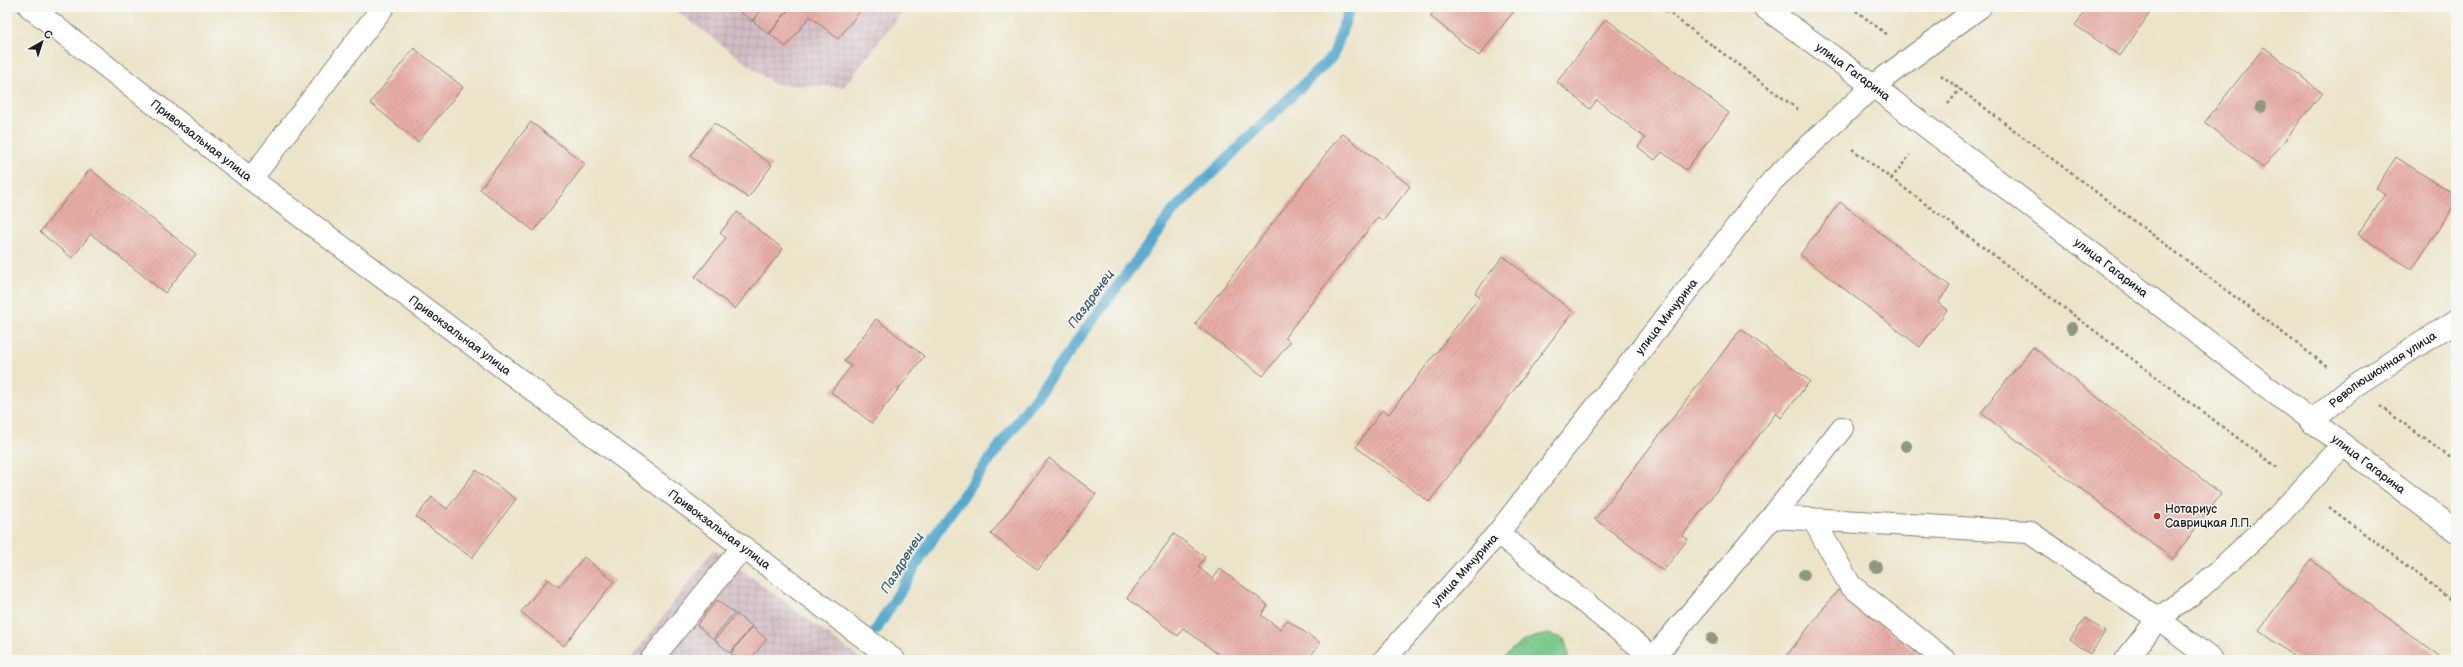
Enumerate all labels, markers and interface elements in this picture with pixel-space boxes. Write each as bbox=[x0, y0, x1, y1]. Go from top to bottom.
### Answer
north arrow bbox=[22, 22, 62, 62]
text: С bbox=[41, 27, 55, 42]
street label: улица Гагарина bbox=[1813, 39, 1893, 104]
street label: Привокзальная улица bbox=[148, 96, 255, 184]
street label: улица Гагарина bbox=[2071, 235, 2151, 301]
water label: Паздренец bbox=[1064, 266, 1118, 331]
street label: улица Мичурина bbox=[1632, 276, 1701, 358]
street label: Привокзальная улица bbox=[406, 292, 514, 378]
street label: Революционная улица bbox=[2326, 328, 2439, 411]
street label: улица Гагарина bbox=[2329, 431, 2408, 497]
street label: Привокзальная улица bbox=[665, 486, 774, 573]
place label: Нотариус Саврицкая Л.П. bbox=[2165, 502, 2252, 531]
marker: Нотариус Саврицкая Л.П. bbox=[2152, 511, 2162, 521]
water label: Паздренец bbox=[877, 529, 927, 596]
street label: улица Мичурина bbox=[1428, 531, 1501, 609]

